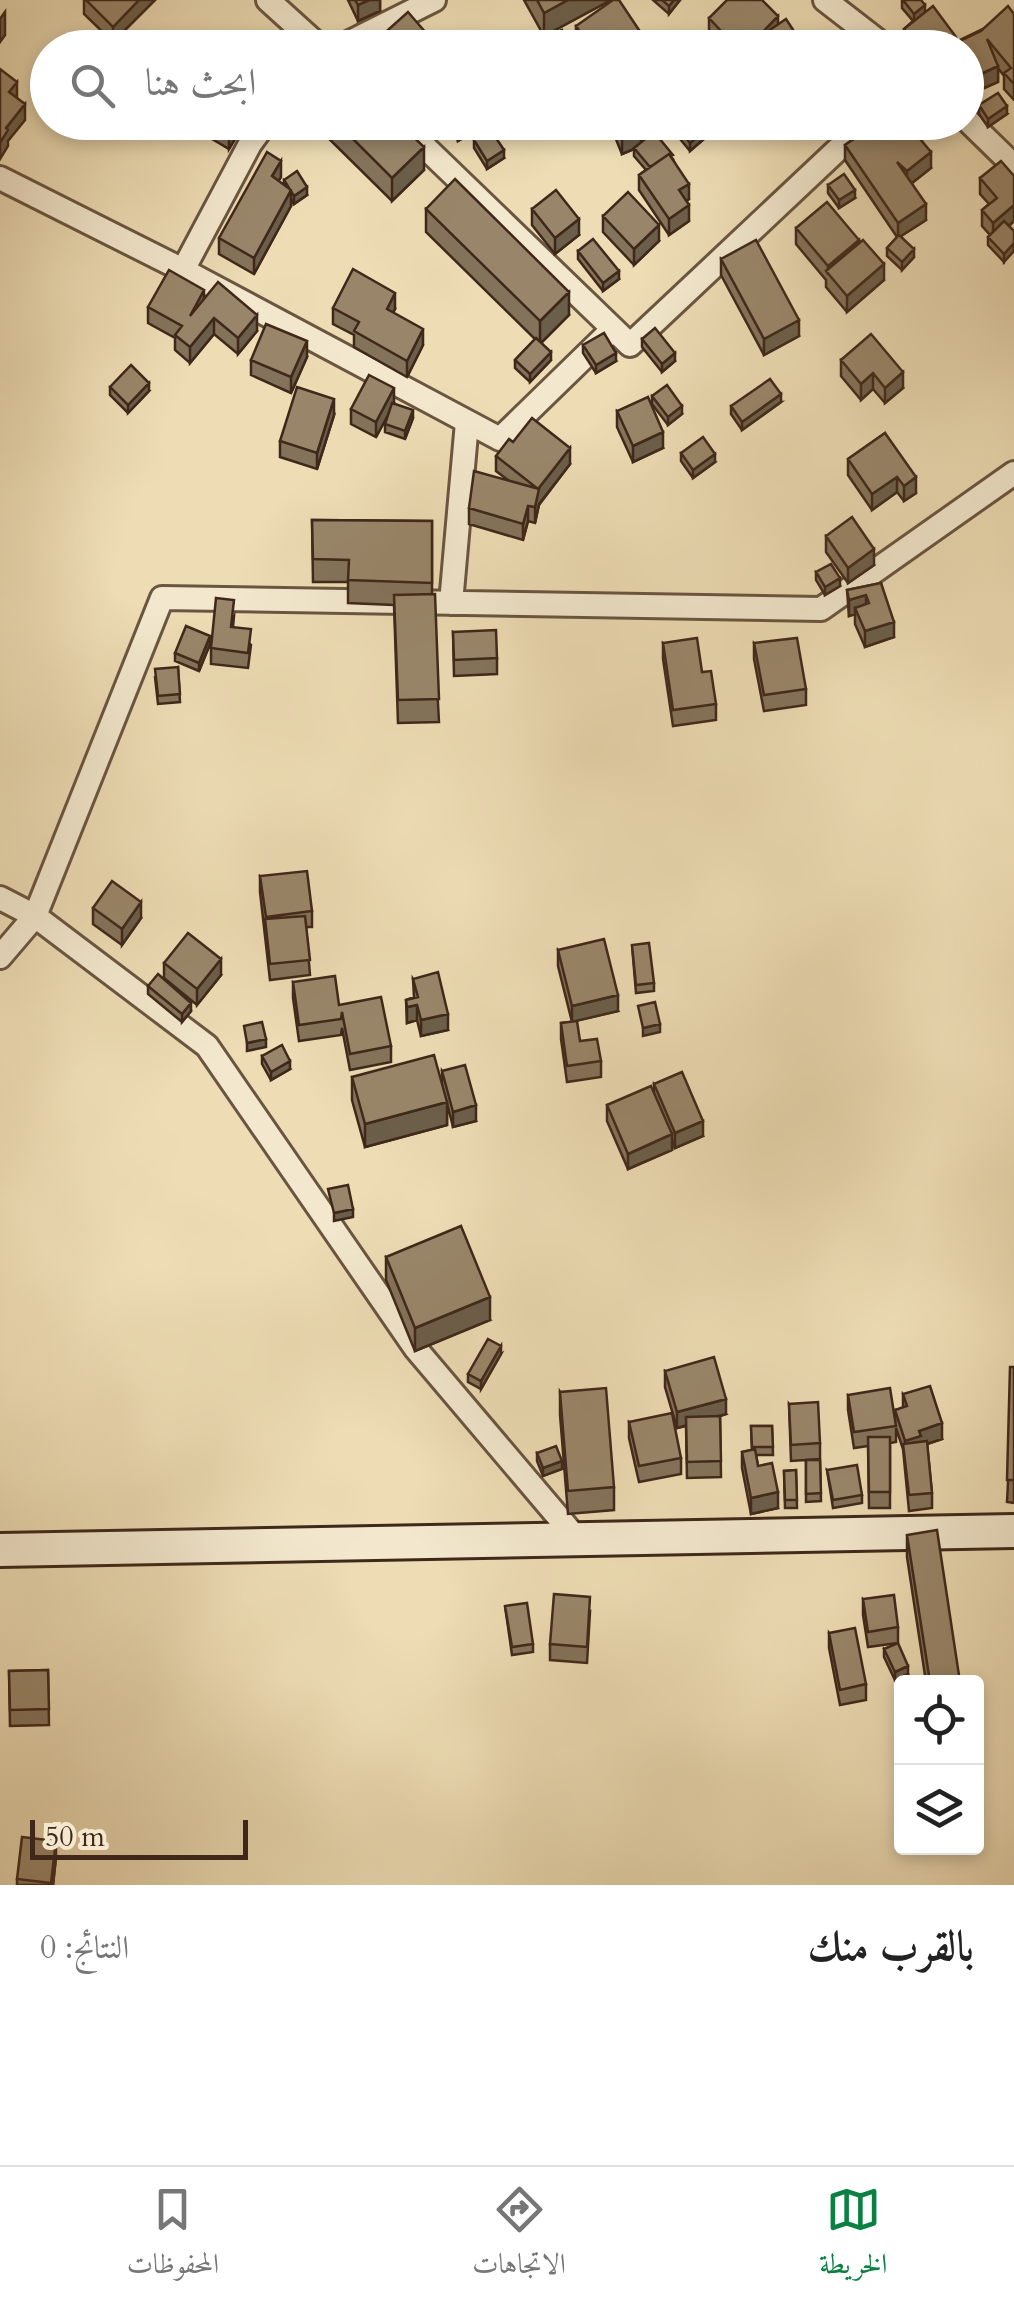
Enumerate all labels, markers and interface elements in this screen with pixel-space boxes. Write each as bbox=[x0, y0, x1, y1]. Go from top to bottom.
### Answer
search box bbox=[30, 30, 984, 140]
text: ابحث هنا bbox=[145, 57, 257, 109]
icon: search bbox=[65, 58, 120, 113]
map controls bbox=[894, 1675, 984, 1855]
button: locate bbox=[894, 1675, 984, 1765]
button: layers bbox=[894, 1765, 984, 1855]
scale bar bbox=[30, 1815, 248, 1860]
text: 50 m bbox=[45, 1818, 105, 1856]
text: بالقرب منك bbox=[807, 1918, 974, 1975]
text: النتائج: 0 bbox=[40, 1926, 129, 1970]
tab: المحفوظات bbox=[127, 2182, 219, 2291]
tab: الاتجاهات bbox=[472, 2182, 566, 2291]
tab: الخريطة bbox=[819, 2182, 887, 2291]

